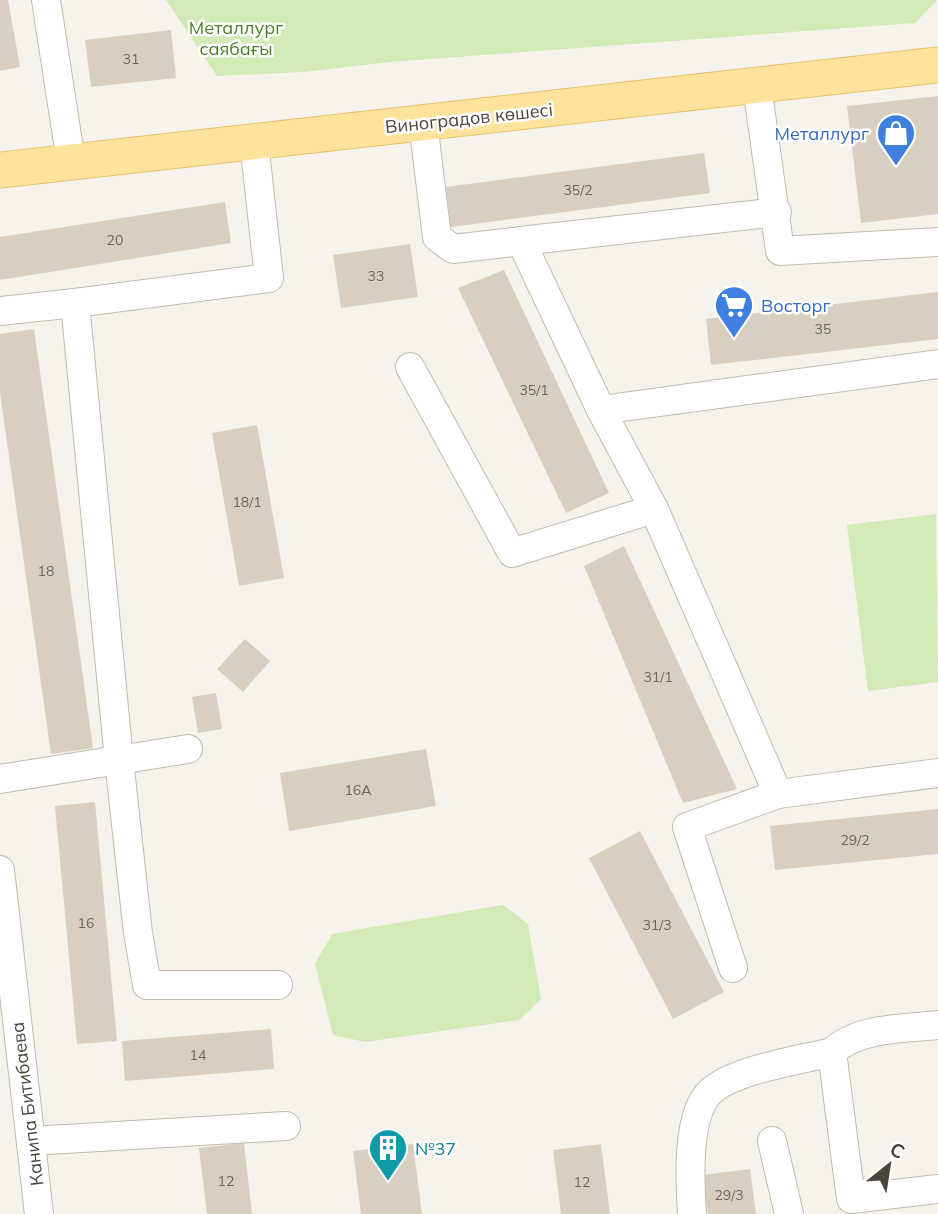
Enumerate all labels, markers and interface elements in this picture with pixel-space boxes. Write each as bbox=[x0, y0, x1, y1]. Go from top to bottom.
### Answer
park label: Металлург саябағы bbox=[189, 16, 283, 60]
house number: 31 bbox=[123, 50, 139, 68]
street label: Виноградов көшесі bbox=[384, 98, 554, 138]
shop icon: Металлург bbox=[875, 112, 917, 167]
place label: Металлург bbox=[775, 122, 869, 145]
house number: 35/2 bbox=[563, 181, 593, 199]
house number: 20 bbox=[107, 231, 123, 249]
house number: 33 bbox=[368, 267, 384, 285]
supermarket icon: Восторг bbox=[713, 284, 755, 339]
place label: Восторг bbox=[761, 294, 830, 317]
house number: 35 bbox=[815, 320, 831, 338]
house number: 35/1 bbox=[519, 381, 549, 399]
house number: 18/1 bbox=[232, 493, 262, 511]
house number: 18 bbox=[38, 562, 54, 580]
house number: 31/1 bbox=[643, 668, 673, 686]
house number: 16А bbox=[344, 781, 372, 799]
house number: 29/2 bbox=[840, 831, 870, 849]
house number: 16 bbox=[78, 914, 94, 932]
house number: 31/3 bbox=[642, 916, 672, 934]
street label: Канипа Битибаева bbox=[6, 1021, 48, 1187]
house number: 14 bbox=[190, 1046, 207, 1064]
building icon: №37 bbox=[367, 1127, 409, 1182]
north arrow bbox=[854, 1130, 924, 1200]
place label: №37 bbox=[415, 1137, 456, 1160]
text: С bbox=[886, 1137, 909, 1164]
house number: 12 bbox=[218, 1172, 234, 1190]
house number: 12 bbox=[574, 1173, 590, 1191]
house number: 29/3 bbox=[714, 1186, 744, 1204]

